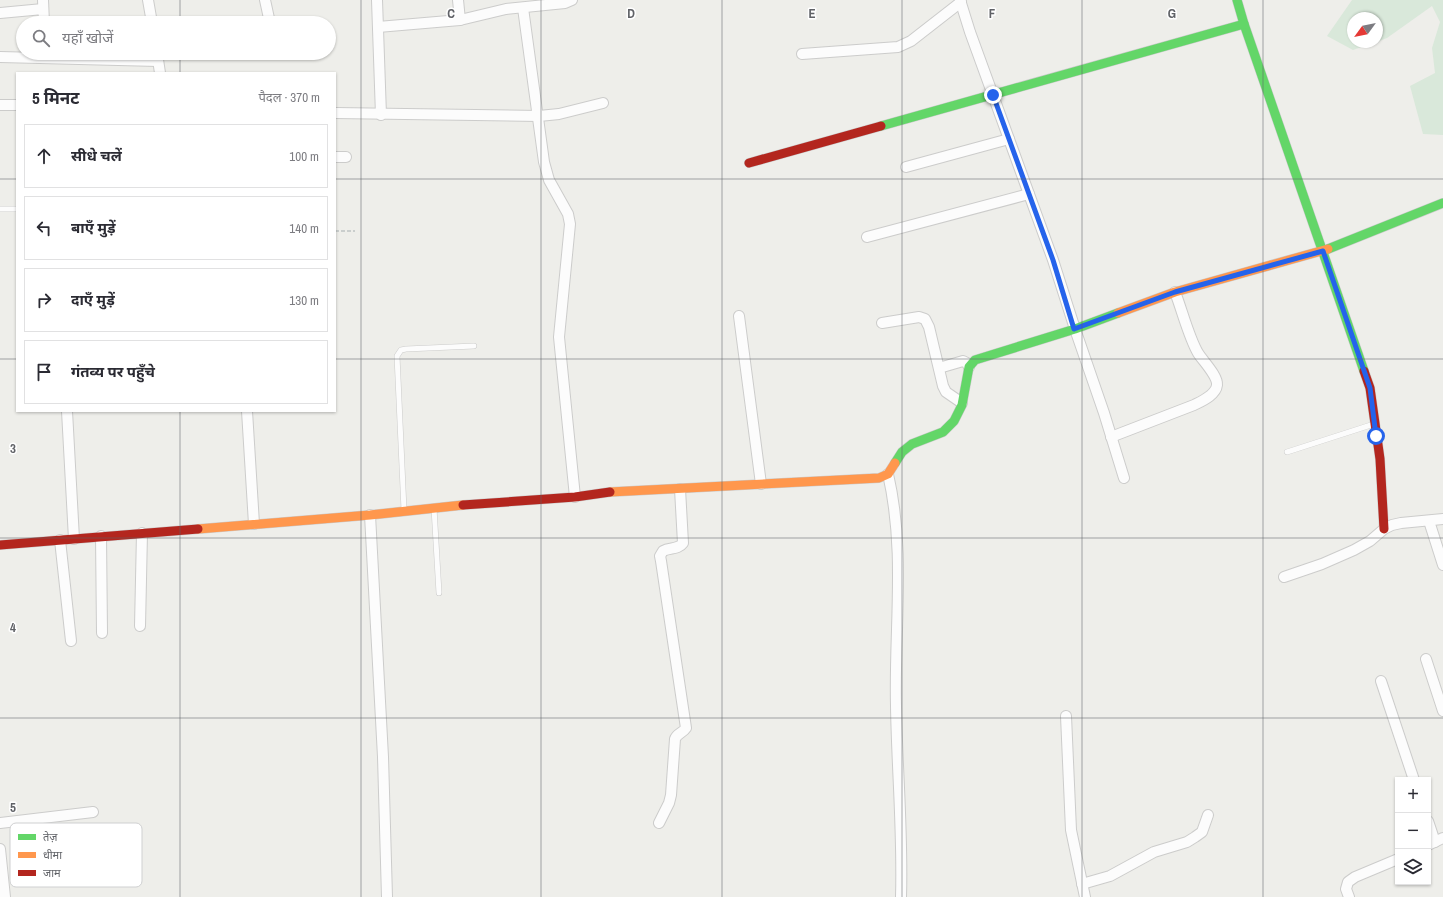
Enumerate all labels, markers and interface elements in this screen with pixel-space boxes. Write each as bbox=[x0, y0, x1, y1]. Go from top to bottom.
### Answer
text: C bbox=[447, 5, 455, 22]
text: D bbox=[627, 5, 635, 22]
text: E bbox=[808, 5, 816, 22]
text: F bbox=[989, 5, 996, 22]
text: G bbox=[1168, 5, 1176, 22]
north arrow bbox=[1347, 12, 1383, 48]
search box bbox=[16, 16, 336, 60]
icon: search bbox=[30, 27, 52, 49]
text: यहाँ खोजें bbox=[62, 27, 113, 48]
text: 5 मिनट bbox=[32, 86, 79, 109]
route end bbox=[984, 86, 1002, 104]
text: पैदल · 370 m bbox=[258, 89, 320, 106]
icon: ahead bbox=[33, 145, 55, 167]
text: सीधे चलें bbox=[71, 145, 122, 166]
text: 100 m bbox=[289, 148, 319, 165]
icon: left bbox=[33, 217, 55, 239]
text: बाएँ मुड़ें bbox=[71, 217, 116, 238]
text: 140 m bbox=[289, 220, 319, 237]
icon: right bbox=[33, 289, 55, 311]
text: दाएँ मुड़ें bbox=[71, 289, 115, 310]
text: 130 m bbox=[289, 292, 319, 309]
icon: arrive bbox=[33, 361, 55, 383]
text: गंतव्य पर पहुँचे bbox=[71, 361, 155, 382]
route start bbox=[1367, 427, 1385, 445]
text: 3 bbox=[10, 440, 16, 457]
text: 4 bbox=[10, 619, 16, 636]
map controls bbox=[1395, 777, 1431, 885]
button: + bbox=[1395, 777, 1431, 813]
text: 5 bbox=[10, 799, 16, 816]
button: − bbox=[1395, 813, 1431, 849]
legend bbox=[10, 823, 142, 887]
text: तेज़ bbox=[43, 830, 58, 844]
text: धीमा bbox=[43, 848, 62, 862]
button: layers bbox=[1395, 849, 1431, 885]
text: जाम bbox=[43, 866, 61, 880]

